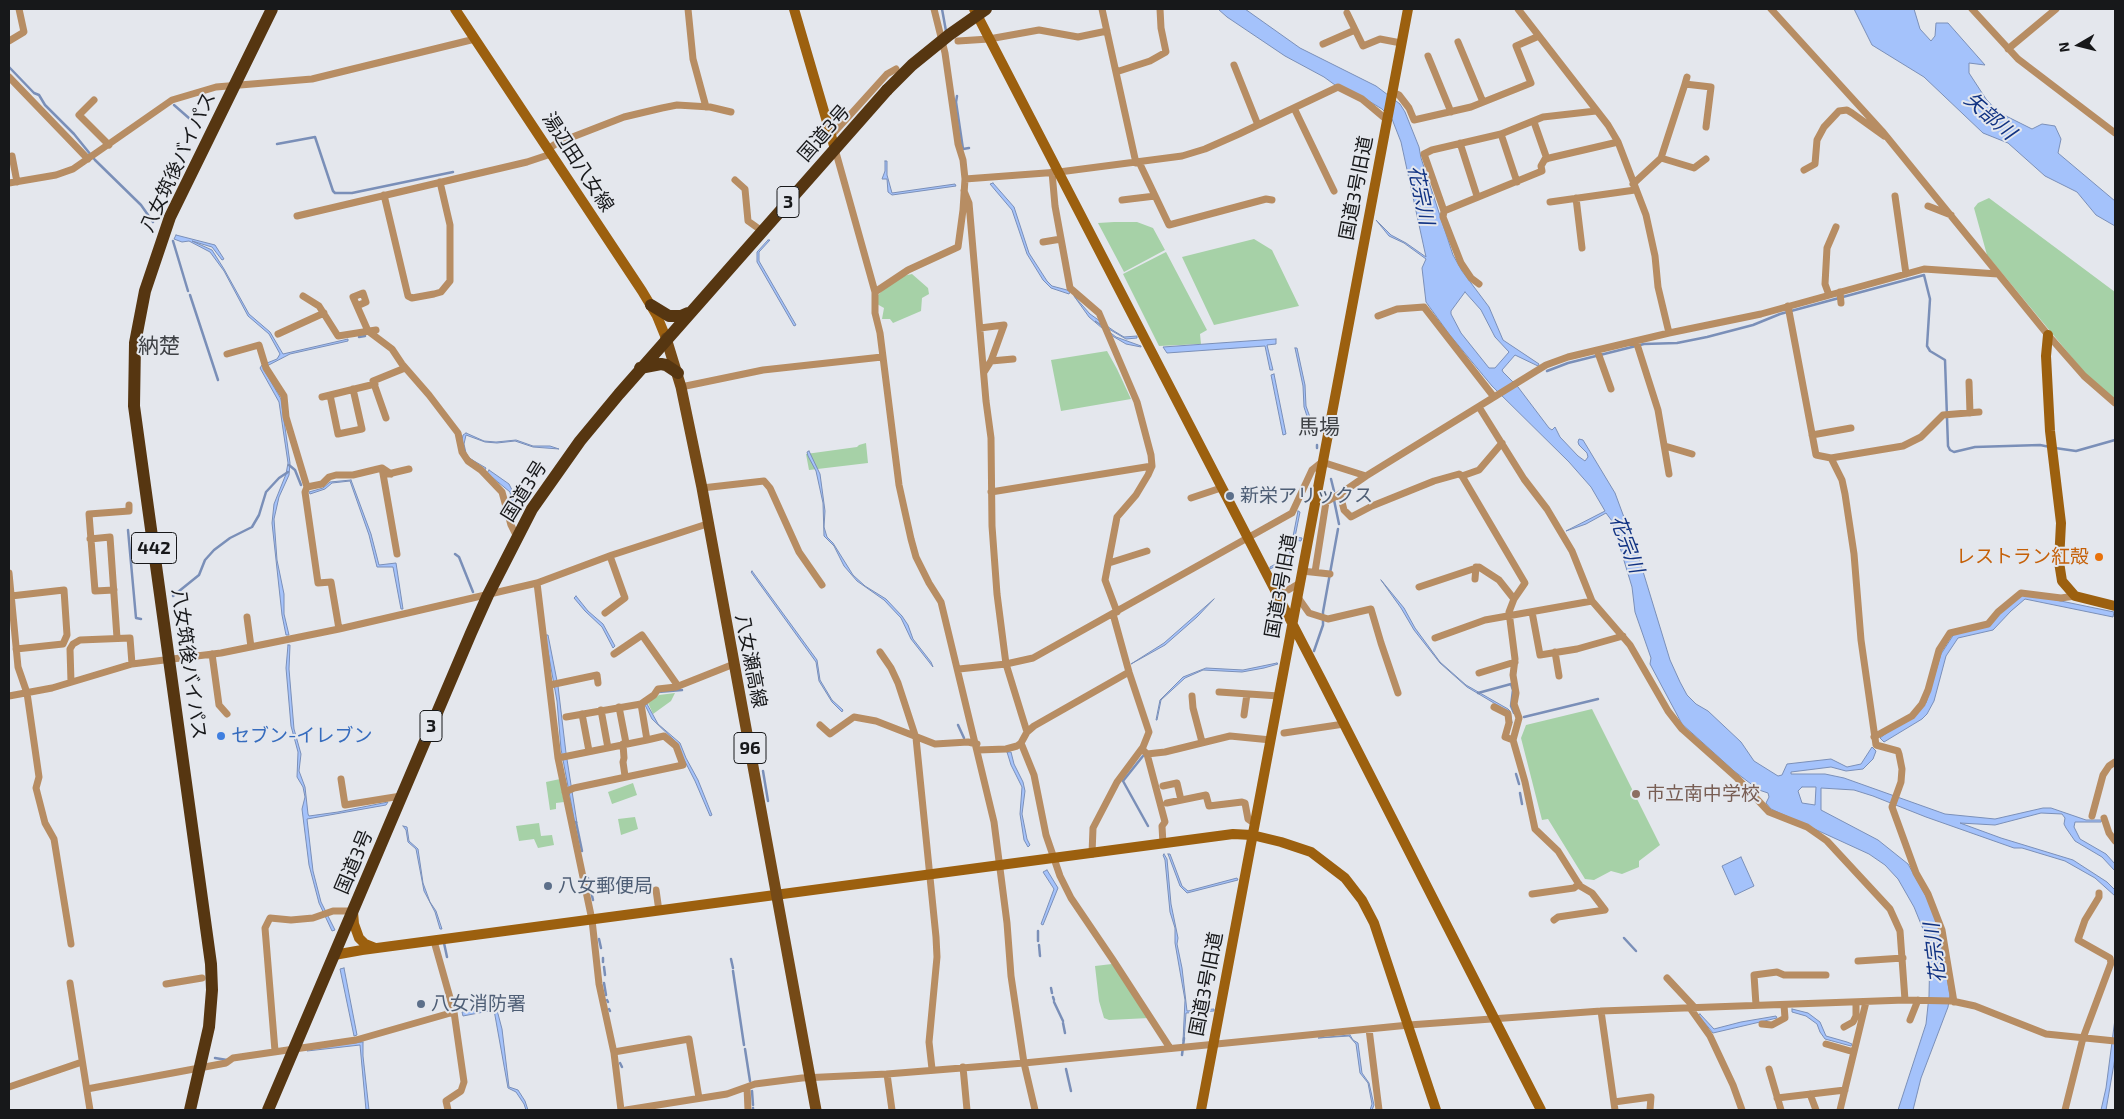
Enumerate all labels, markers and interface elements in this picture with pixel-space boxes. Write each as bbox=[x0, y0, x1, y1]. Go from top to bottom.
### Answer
north arrow bbox=[2054, 20, 2104, 70]
text: N bbox=[2055, 41, 2073, 53]
water label: 矢部川 bbox=[1959, 87, 2021, 145]
street label: 八女筑後バイパス bbox=[136, 88, 220, 236]
street label: 国道3号 bbox=[793, 100, 855, 166]
street label: 湯辺田八女線 bbox=[537, 108, 619, 216]
street label: 国道3号旧道 bbox=[1335, 134, 1377, 242]
water label: 花宗川 bbox=[1403, 163, 1439, 227]
road number: 3 bbox=[777, 186, 799, 218]
district label: 納楚 bbox=[138, 333, 180, 359]
district label: 馬場 bbox=[1298, 414, 1340, 440]
street label: 国道3号 bbox=[496, 456, 552, 526]
place label: 新栄アリックス bbox=[1240, 485, 1373, 507]
marker: 新栄アリックス bbox=[1224, 490, 1236, 502]
water label: 花宗川 bbox=[1605, 512, 1649, 576]
road number: 442 bbox=[132, 532, 176, 564]
street label: 国道3号旧道 bbox=[1261, 532, 1301, 640]
place label: レストラン紅殻 bbox=[1956, 546, 2089, 568]
marker: レストラン紅殻 bbox=[2093, 551, 2105, 563]
street label: 八女筑後バイパス bbox=[167, 587, 211, 741]
street label: 八女瀬高線 bbox=[731, 612, 771, 710]
road number: 3 bbox=[420, 710, 442, 741]
place label: セブン-イレブン bbox=[231, 725, 373, 747]
marker: セブン-イレブン bbox=[215, 730, 227, 742]
road number: 96 bbox=[734, 732, 766, 764]
place label: 市立南中学校 bbox=[1646, 783, 1760, 805]
marker: 市立南中学校 bbox=[1630, 788, 1642, 800]
street label: 国道3号 bbox=[330, 826, 378, 898]
place label: 八女郵便局 bbox=[558, 875, 653, 897]
marker: 八女郵便局 bbox=[542, 880, 554, 892]
water label: 花宗川 bbox=[1919, 922, 1951, 984]
street label: 国道3号旧道 bbox=[1185, 930, 1227, 1038]
place label: 八女消防署 bbox=[431, 993, 526, 1015]
marker: 八女消防署 bbox=[415, 998, 427, 1010]

